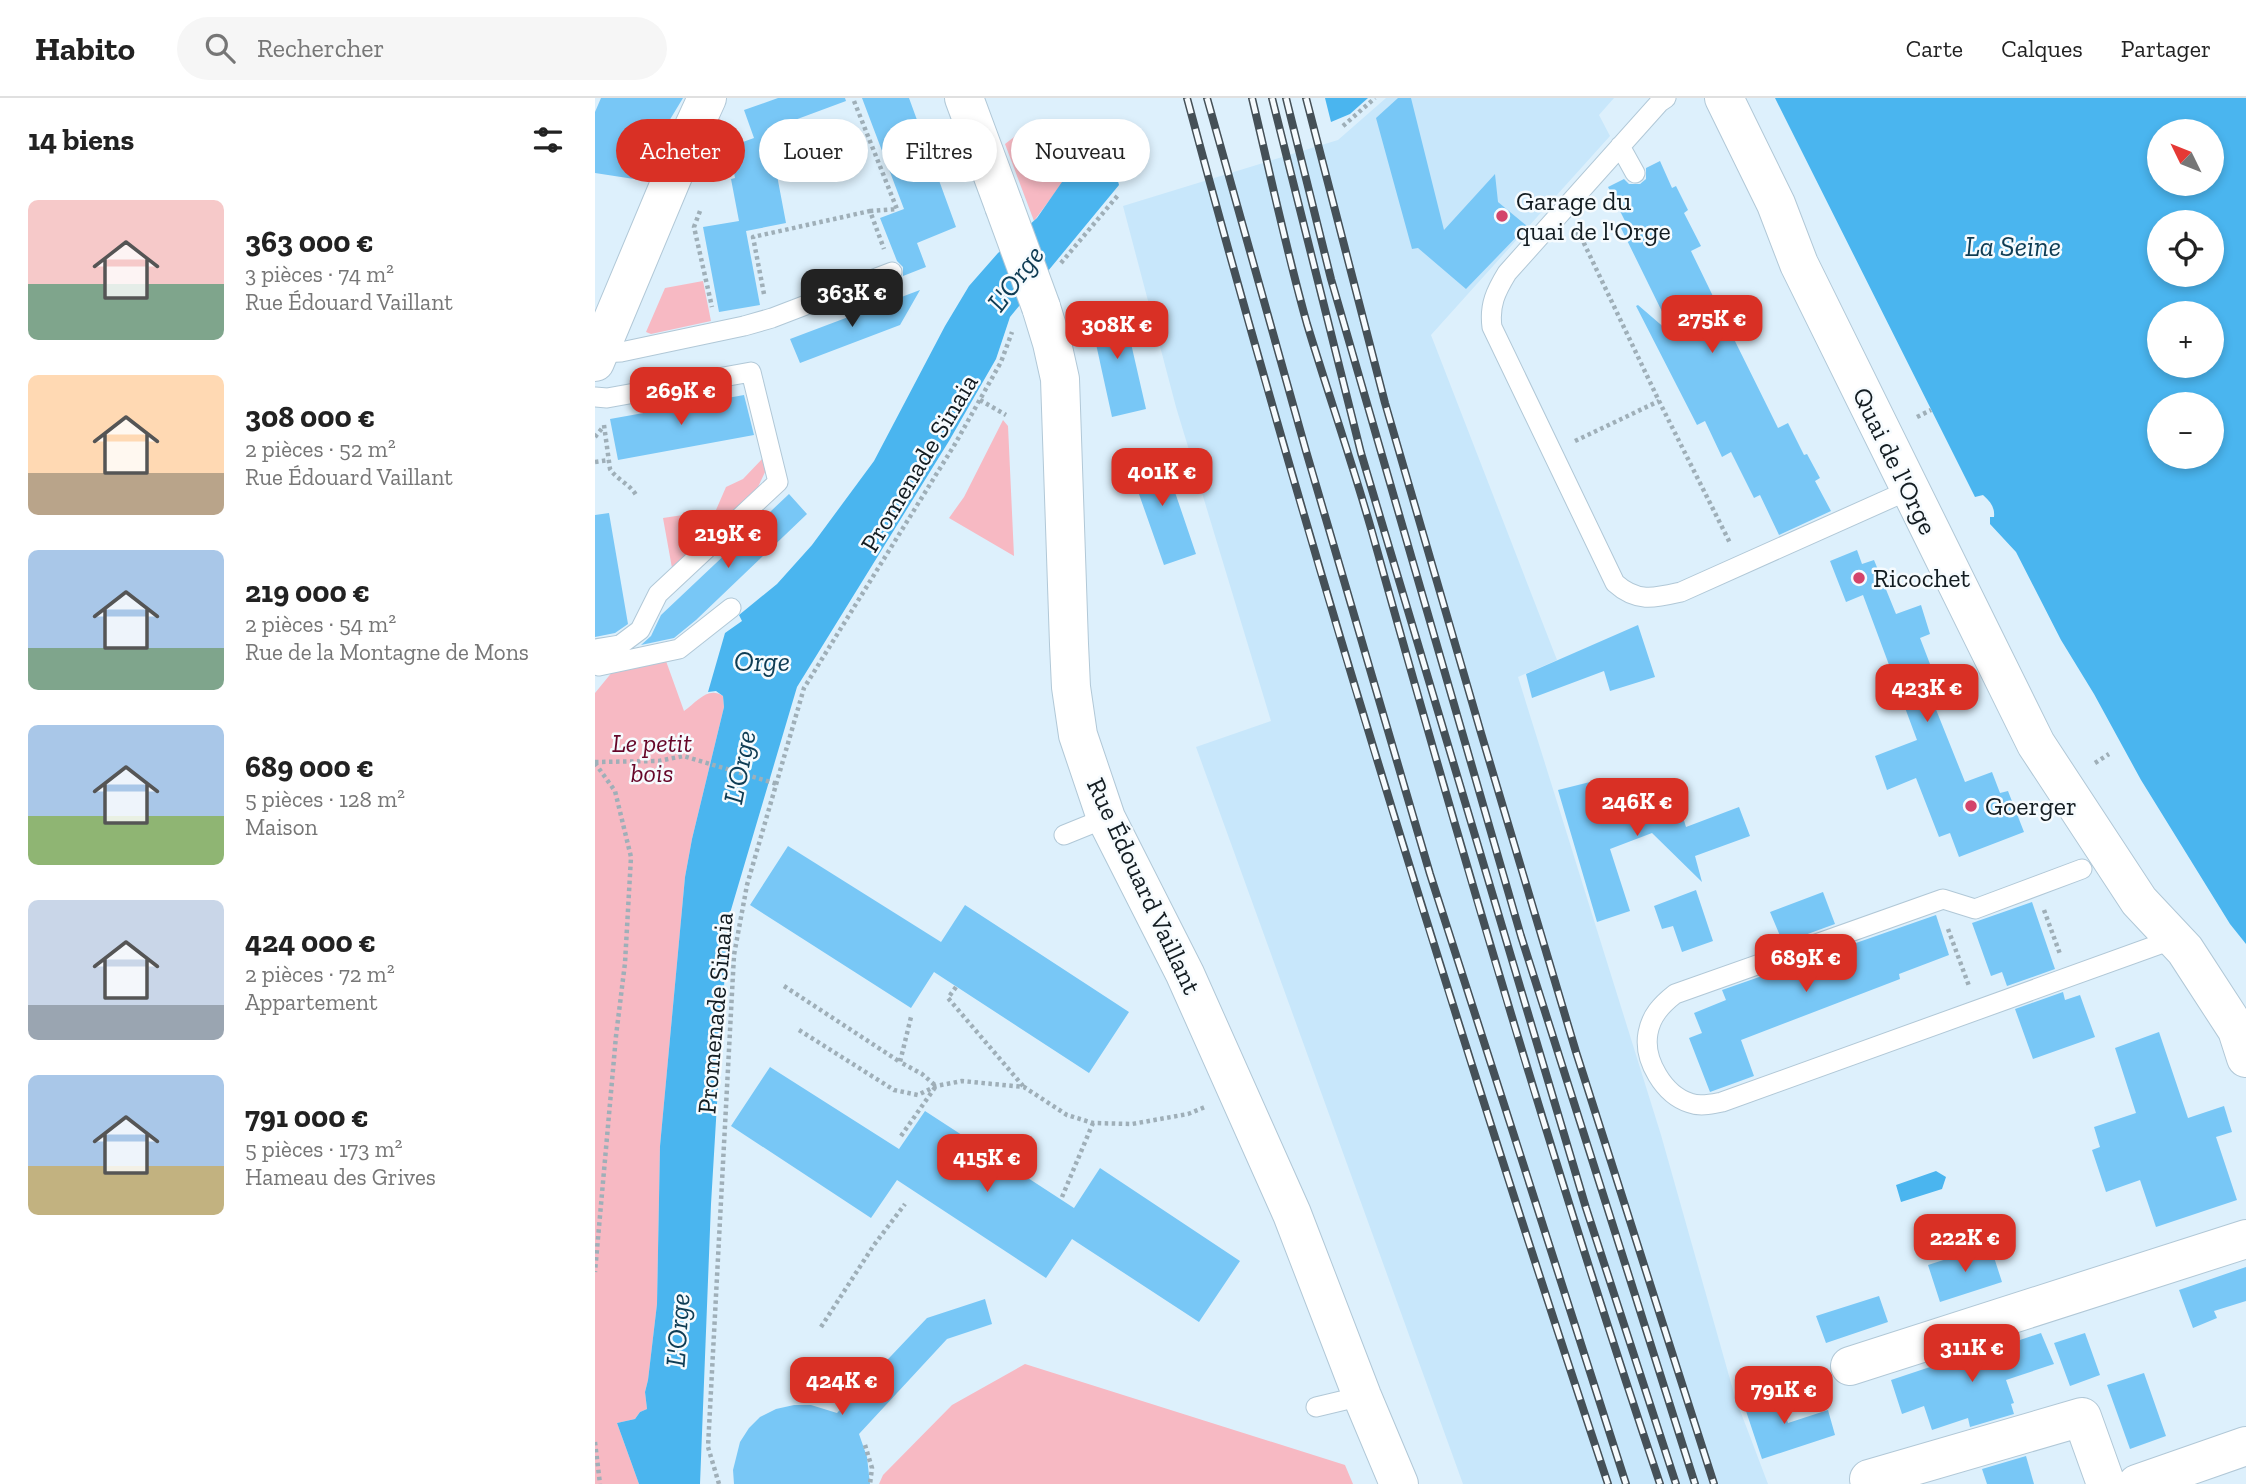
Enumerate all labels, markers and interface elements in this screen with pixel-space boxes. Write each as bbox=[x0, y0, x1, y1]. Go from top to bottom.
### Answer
search box bbox=[177, 17, 667, 80]
text: Habito bbox=[35, 29, 135, 68]
icon: search bbox=[201, 29, 239, 67]
text: Rechercher bbox=[257, 32, 384, 64]
text: Carte bbox=[1906, 34, 1963, 63]
text: Calques bbox=[2001, 34, 2083, 63]
text: Partager bbox=[2121, 34, 2211, 63]
chip: Acheter bbox=[616, 119, 745, 182]
chip: Louer bbox=[759, 119, 868, 182]
chip: Filtres bbox=[882, 119, 997, 182]
chip: Nouveau bbox=[1011, 119, 1150, 182]
north arrow bbox=[2147, 119, 2224, 196]
map controls bbox=[2147, 119, 2224, 469]
icon: filters bbox=[529, 121, 567, 159]
text: 14 biens bbox=[28, 122, 134, 158]
place label: Garage du quai de l'Orge bbox=[1516, 185, 1671, 247]
marker: Garage du quai de l'Orge bbox=[1494, 208, 1510, 224]
button: locate bbox=[2147, 210, 2224, 287]
text: 363 000 € bbox=[245, 224, 374, 260]
icon: home bbox=[84, 228, 168, 312]
water label: La Seine bbox=[1965, 230, 2061, 263]
water label: L'Orge bbox=[980, 239, 1051, 318]
text: 3 pièces · 74 m² bbox=[245, 260, 394, 288]
pin: 363K € bbox=[795, 270, 909, 329]
text: 363K € bbox=[817, 278, 887, 306]
text: Rue Édouard Vaillant bbox=[245, 288, 453, 316]
pin: 275K € bbox=[1655, 296, 1769, 355]
button: + bbox=[2147, 301, 2224, 378]
pin: 308K € bbox=[1060, 302, 1174, 361]
text: 275K € bbox=[1677, 304, 1747, 332]
text: 308K € bbox=[1081, 310, 1153, 338]
pin: 269K € bbox=[624, 368, 738, 427]
street label: Promenade Sinaia bbox=[853, 368, 985, 558]
text: 269K € bbox=[646, 376, 716, 404]
street label: Quai de l'Orge bbox=[1846, 382, 1944, 540]
button: − bbox=[2147, 392, 2224, 469]
text: 308 000 € bbox=[245, 399, 375, 435]
icon: home bbox=[84, 403, 168, 487]
text: 2 pièces · 52 m² bbox=[245, 435, 396, 463]
pin: 401K € bbox=[1105, 448, 1219, 508]
text: 401K € bbox=[1127, 457, 1197, 485]
text: Rue Édouard Vaillant bbox=[245, 463, 453, 491]
pin: 219K € bbox=[671, 510, 785, 570]
text: 219K € bbox=[694, 519, 762, 547]
place label: Ricochet bbox=[1873, 562, 1970, 594]
marker: Ricochet bbox=[1851, 570, 1867, 586]
text: 219 000 € bbox=[245, 574, 370, 610]
icon: home bbox=[84, 578, 168, 662]
text: 2 pièces · 54 m² bbox=[245, 610, 396, 638]
text: Rue de la Montagne de Mons bbox=[245, 638, 529, 666]
water label: Orge bbox=[734, 645, 790, 678]
pin: 423K € bbox=[1870, 664, 1984, 724]
text: 423K € bbox=[1891, 673, 1963, 701]
park label: Le petit bois bbox=[612, 727, 692, 789]
water label: L'Orge bbox=[716, 728, 763, 807]
text: 689 000 € bbox=[245, 749, 374, 785]
icon: home bbox=[84, 753, 168, 837]
street label: Rue Édouard Vaillant bbox=[1080, 773, 1208, 1000]
pin: 246K € bbox=[1580, 778, 1694, 838]
text: 5 pièces · 128 m² bbox=[245, 785, 405, 813]
text: 246K € bbox=[1601, 787, 1673, 815]
place label: Goerger bbox=[1985, 790, 2077, 822]
marker: Goerger bbox=[1963, 798, 1979, 814]
text: Maison bbox=[245, 813, 318, 841]
street label: Promenade Sinaia bbox=[690, 910, 740, 1115]
text: 424 000 € bbox=[245, 924, 376, 960]
icon: home bbox=[84, 928, 168, 1012]
pin: 689K € bbox=[1749, 934, 1863, 994]
text: 689K € bbox=[1771, 943, 1841, 971]
text: 2 pièces · 72 m² bbox=[245, 960, 395, 988]
text: Appartement bbox=[245, 988, 378, 1016]
text: 791 000 € bbox=[245, 1099, 369, 1135]
icon: home bbox=[84, 1103, 168, 1187]
pin: 415K € bbox=[930, 1134, 1044, 1194]
text: 5 pièces · 173 m² bbox=[245, 1135, 402, 1163]
text: 415K € bbox=[953, 1143, 1021, 1171]
text: Hameau des Grives bbox=[245, 1163, 436, 1191]
pin: 222K € bbox=[1908, 1214, 2022, 1274]
text: 222K € bbox=[1930, 1223, 2000, 1251]
water label: L'Orge bbox=[658, 1292, 697, 1368]
pin: 311K € bbox=[1915, 1324, 2029, 1384]
text: 311K € bbox=[1940, 1333, 2004, 1361]
pin: 424K € bbox=[785, 1358, 899, 1417]
text: 424K € bbox=[806, 1366, 878, 1394]
pin: 791K € bbox=[1727, 1366, 1841, 1426]
text: 791K € bbox=[1751, 1375, 1817, 1403]

